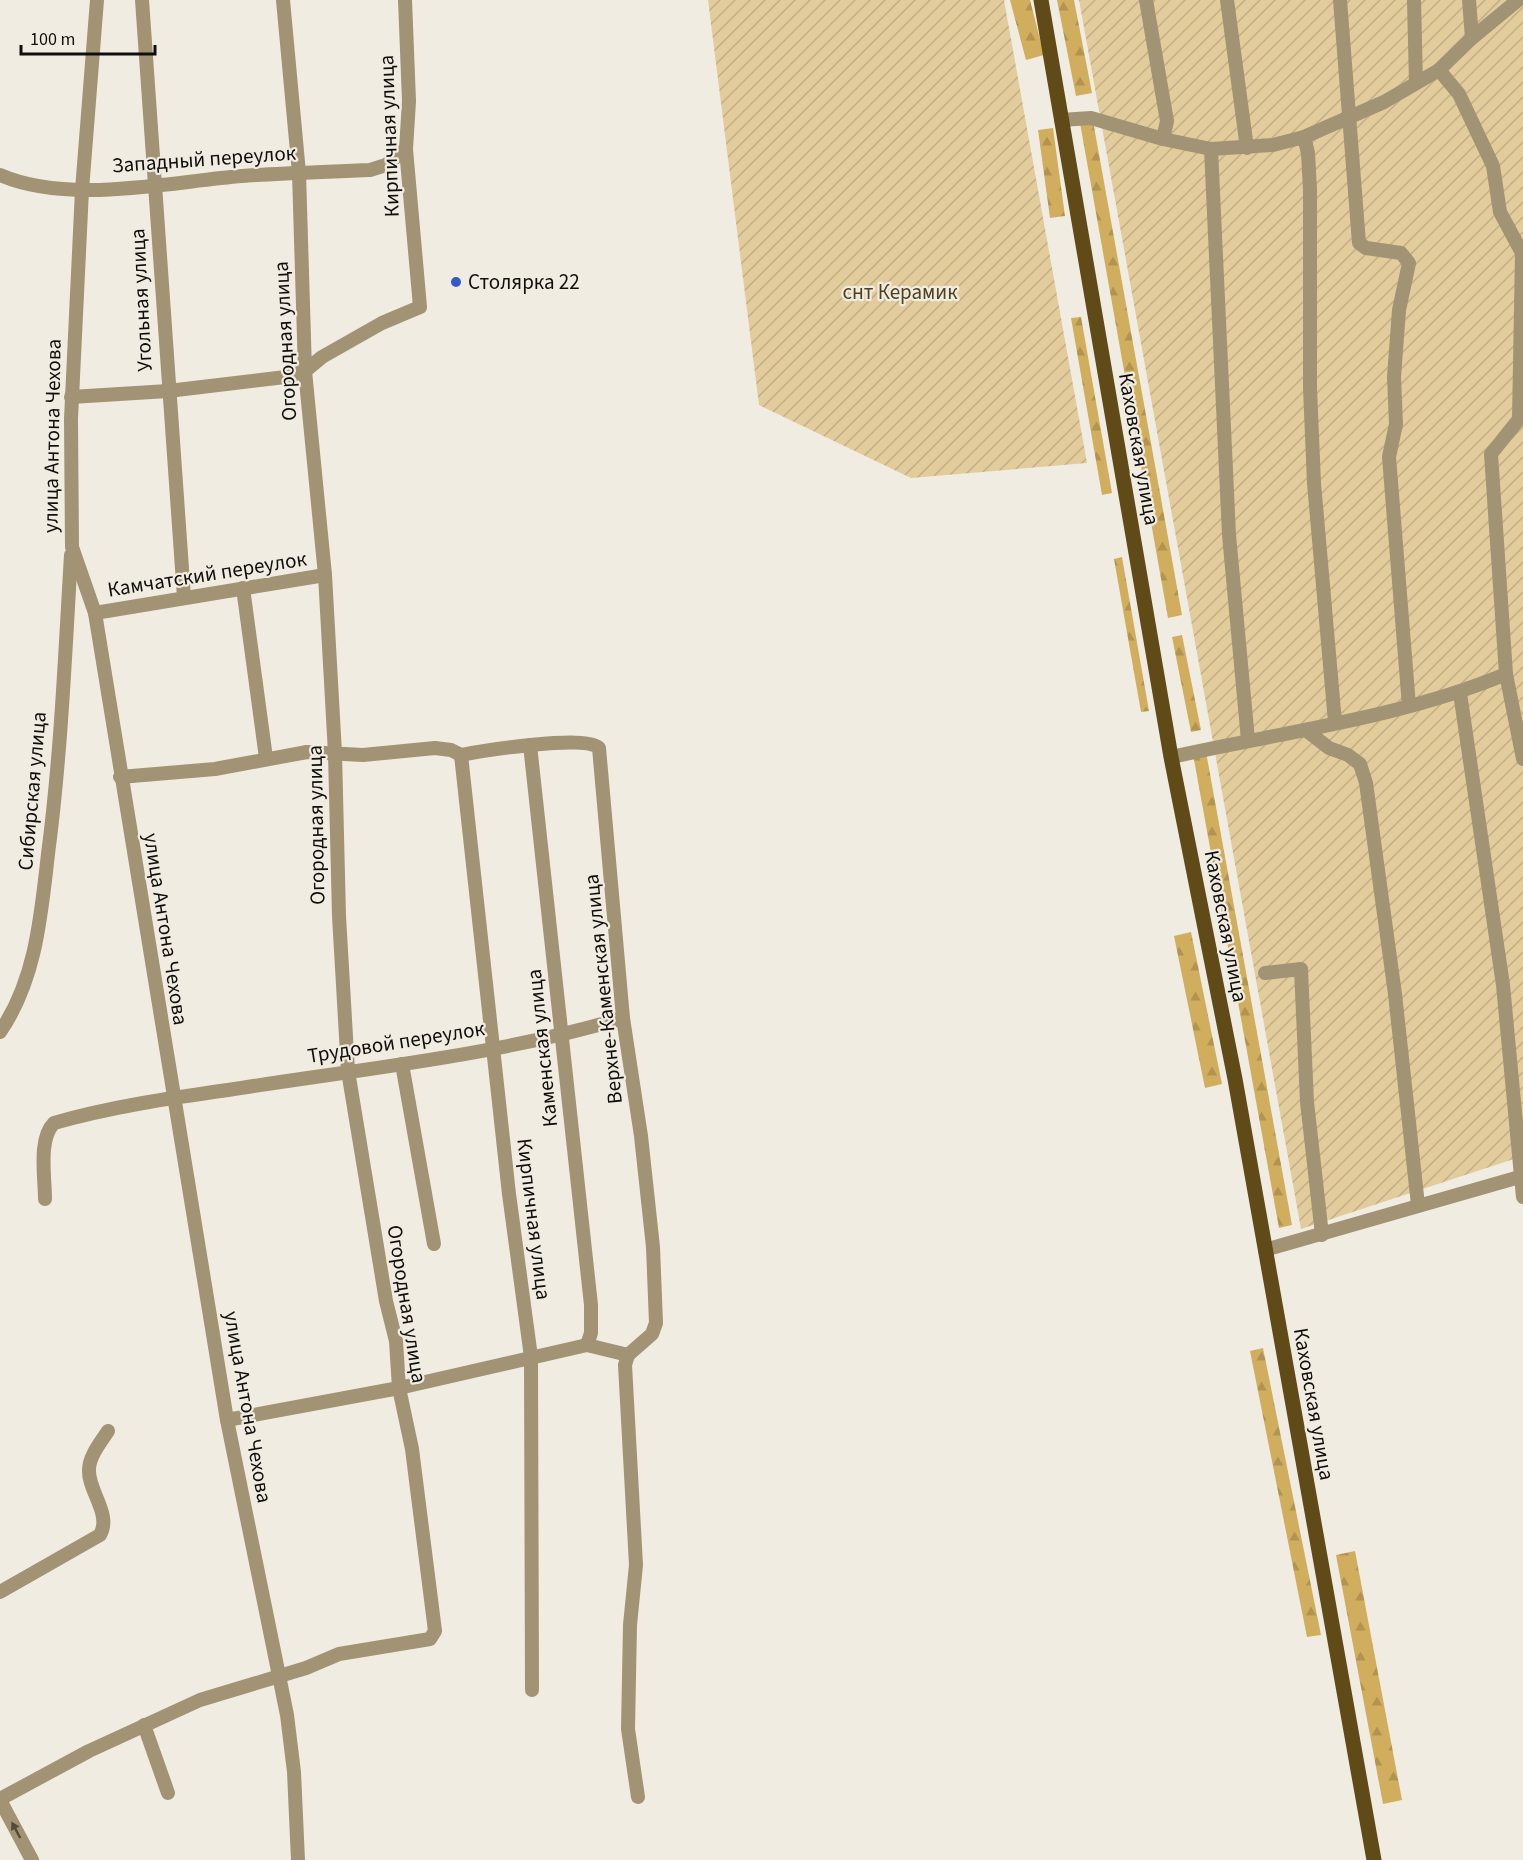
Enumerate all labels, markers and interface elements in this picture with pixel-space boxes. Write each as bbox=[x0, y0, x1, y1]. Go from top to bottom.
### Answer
scale bar bbox=[21, 18, 154, 56]
text: 100 m bbox=[30, 27, 75, 52]
street label: Кирпичная улица bbox=[371, 54, 407, 218]
street label: Западный переулок bbox=[111, 138, 298, 180]
street label: Угольная улица bbox=[122, 228, 160, 372]
street label: Огородная улица bbox=[266, 260, 304, 422]
place label: Столярка 22 bbox=[468, 267, 580, 297]
marker: Столярка 22 bbox=[449, 275, 463, 289]
park label: снт Керамик bbox=[842, 277, 958, 307]
street label: улица Антона Чехова bbox=[35, 339, 69, 533]
street label: Каховская улица bbox=[1111, 370, 1167, 528]
street label: Камчатский переулок bbox=[105, 543, 309, 605]
street label: Сибирская улица bbox=[10, 710, 54, 872]
street label: Огородная улица bbox=[300, 745, 332, 905]
street label: улица Антона Чехова bbox=[136, 831, 196, 1027]
street label: Каховская улица bbox=[1197, 847, 1255, 1005]
street label: Верхне-Каменская улица bbox=[576, 873, 630, 1105]
street label: Каменская улица bbox=[519, 968, 565, 1128]
street label: Трудовой переулок bbox=[305, 1013, 487, 1071]
street label: Кирпичная улица bbox=[509, 1137, 559, 1301]
street label: Огородная улица bbox=[380, 1223, 434, 1385]
street label: улица Антона Чехова bbox=[216, 1309, 280, 1505]
street label: Каховская улица bbox=[1286, 1325, 1342, 1483]
one-way arrow bbox=[11, 1821, 21, 1838]

